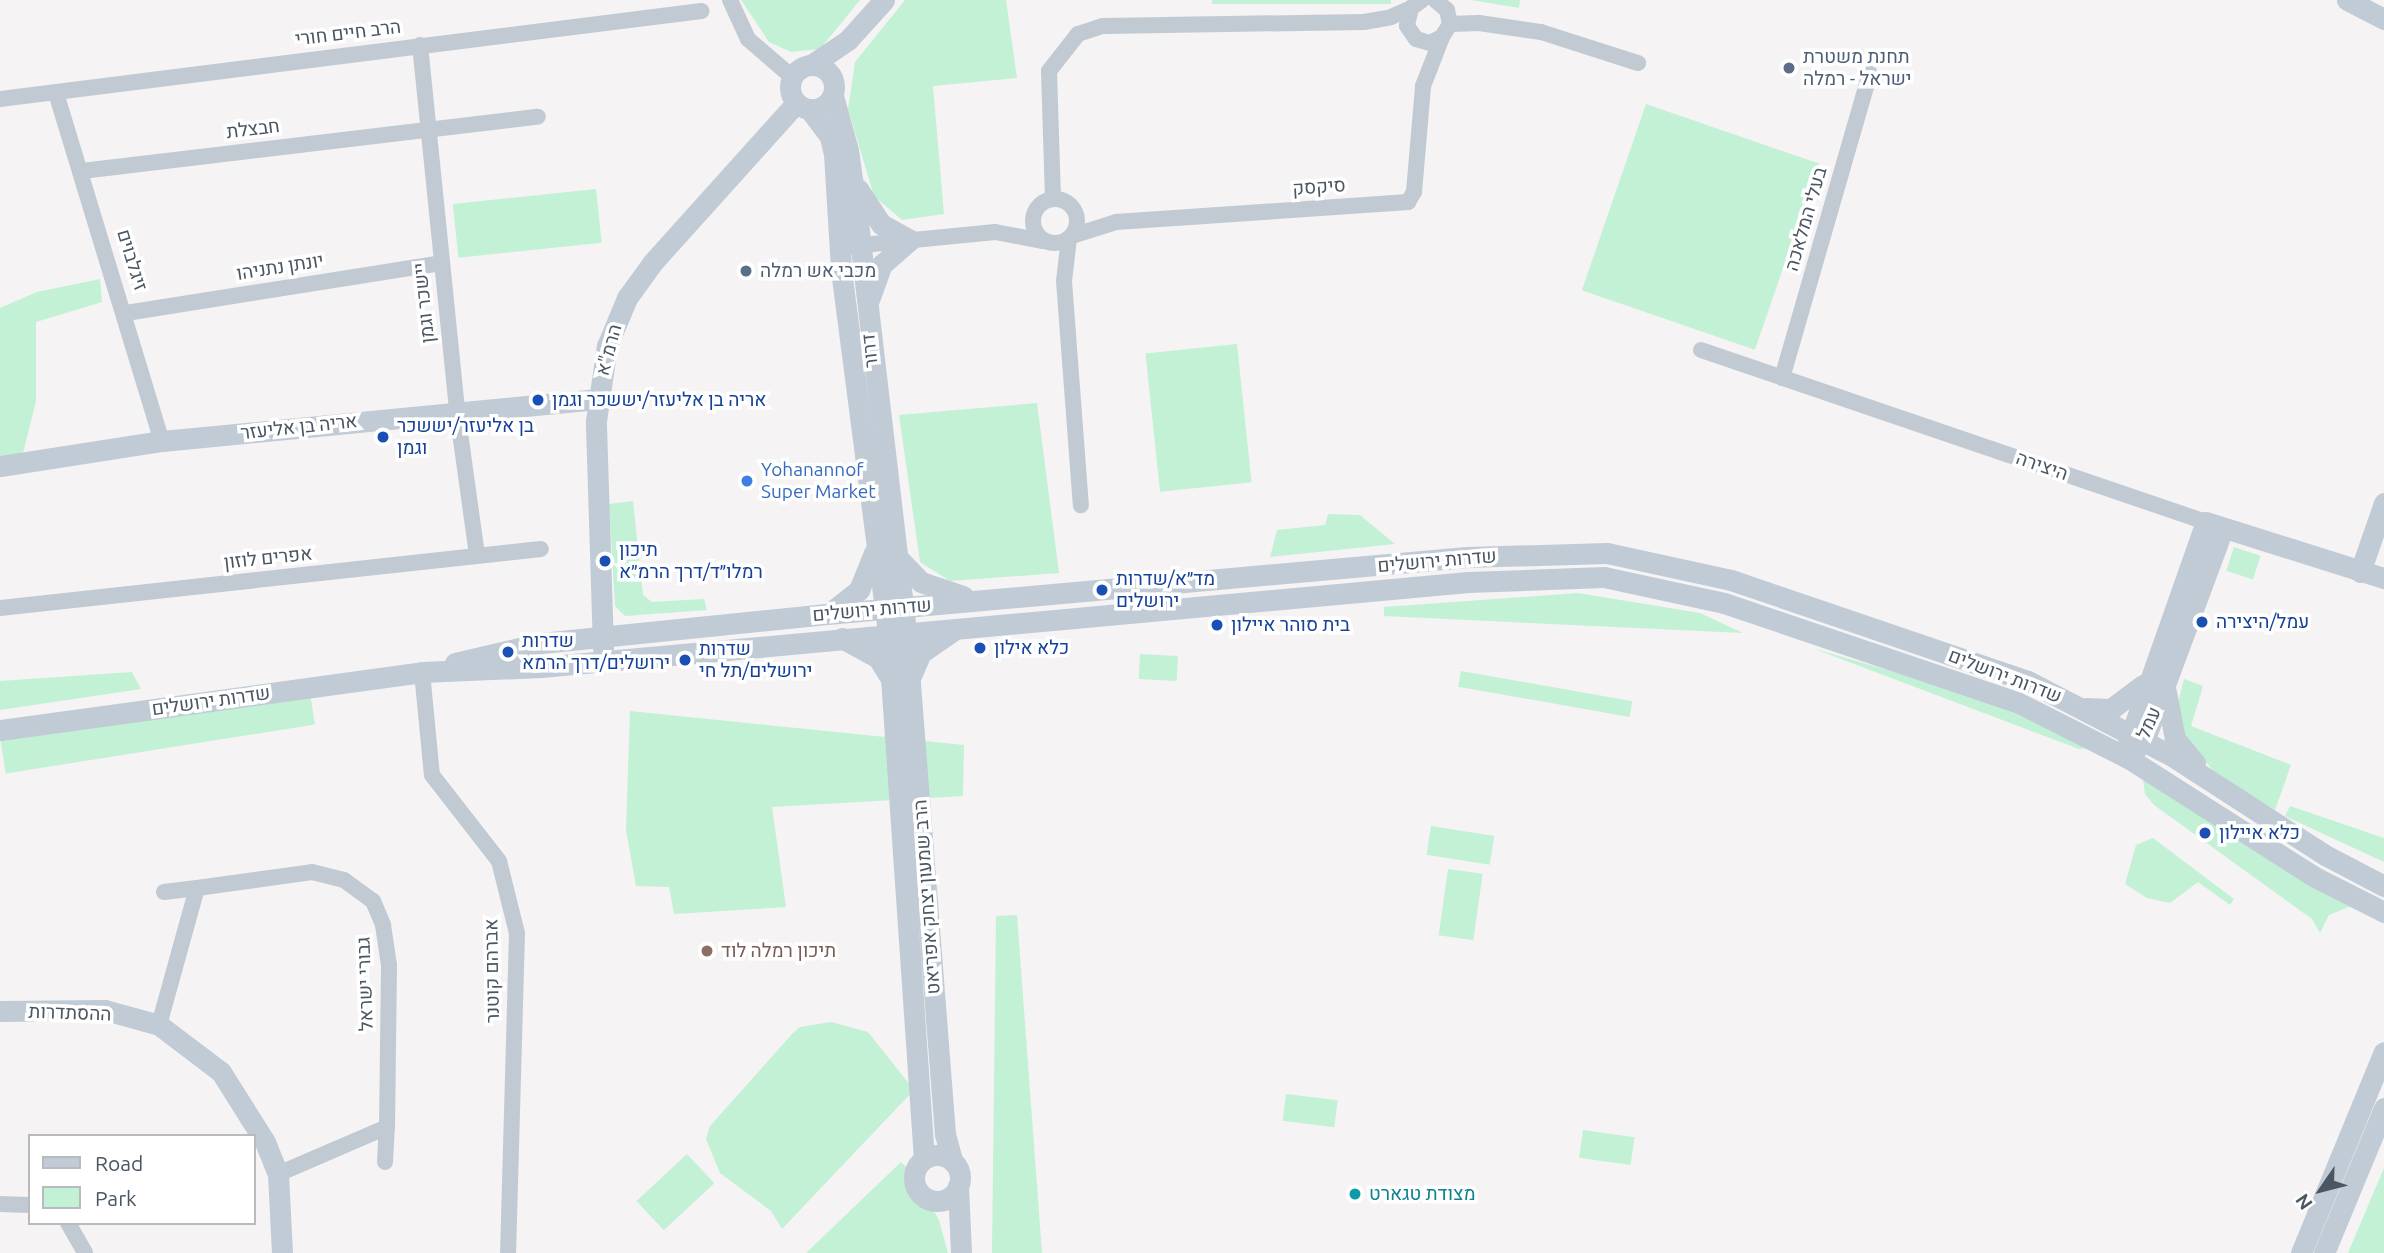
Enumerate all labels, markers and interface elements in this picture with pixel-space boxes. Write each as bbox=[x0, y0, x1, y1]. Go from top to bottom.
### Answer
street label: הרב חיים חורי bbox=[294, 15, 402, 51]
place label: תחנת משטרת ישראל - רמלה bbox=[1803, 46, 1912, 90]
marker: תחנת משטרת ישראל - רמלה bbox=[1781, 60, 1797, 76]
street label: חבצלת bbox=[225, 114, 281, 144]
street label: בעלי המלאכה bbox=[1780, 164, 1832, 274]
street label: סיקסק bbox=[1291, 174, 1347, 200]
street label: זיגלבוים bbox=[112, 227, 152, 293]
street label: יונתן נתניהו bbox=[235, 249, 325, 285]
place label: מכבי אש רמלה bbox=[760, 260, 876, 282]
street label: יישכר וגמן bbox=[408, 262, 440, 344]
marker: מכבי אש רמלה bbox=[738, 263, 754, 279]
street label: הרמ"א bbox=[591, 322, 627, 378]
street label: דרור bbox=[857, 333, 883, 369]
place label: אריה בן אליעזר/יששכר וגמן bbox=[552, 389, 767, 411]
marker: אריה בן אליעזר/יששכר וגמן bbox=[530, 392, 546, 408]
street label: אריה בן אליעזר bbox=[239, 410, 359, 444]
place label: בן אליעזר/יששכר וגמן bbox=[397, 415, 534, 459]
marker: בן אליעזר/יששכר וגמן bbox=[375, 429, 391, 445]
street label: היצירה bbox=[2013, 447, 2071, 485]
place label: Yohanannof Super Market bbox=[761, 459, 876, 503]
marker: Yohanannof Super Market bbox=[739, 473, 755, 489]
place label: תיכון רמלו״ד/דרך הרמ״א bbox=[619, 539, 763, 583]
street label: אפרים לוזון bbox=[223, 542, 313, 574]
street label: שדרות ירושלים bbox=[1377, 544, 1497, 578]
marker: תיכון רמלו״ד/דרך הרמ״א bbox=[597, 553, 613, 569]
place label: מד״א/שדרות ירושלים bbox=[1116, 568, 1215, 612]
marker: מד״א/שדרות ירושלים bbox=[1094, 582, 1110, 598]
street label: שדרות ירושלים bbox=[812, 593, 932, 627]
place label: עמל/היצירה bbox=[2216, 611, 2309, 633]
place label: בית סוהר איילון bbox=[1231, 614, 1350, 636]
marker: עמל/היצירה bbox=[2194, 614, 2210, 630]
marker: בית סוהר איילון bbox=[1209, 617, 1225, 633]
place label: שדרות ירושלים/דרך הרמא bbox=[522, 630, 670, 674]
place label: כלא אילון bbox=[994, 637, 1069, 659]
place label: שדרות ירושלים/תל חי bbox=[699, 638, 813, 682]
marker: כלא אילון bbox=[972, 640, 988, 656]
marker: שדרות ירושלים/דרך הרמא bbox=[500, 644, 516, 660]
street label: שדרות ירושלים bbox=[1945, 644, 2065, 708]
marker: שדרות ירושלים/תל חי bbox=[677, 652, 693, 668]
street label: שדרות ירושלים bbox=[150, 681, 272, 721]
street label: עמל bbox=[2132, 703, 2166, 743]
street label: הרב שמעון יצחק אפריאט bbox=[909, 799, 945, 995]
place label: כלא איילון bbox=[2219, 822, 2300, 844]
marker: כלא איילון bbox=[2197, 825, 2213, 841]
street label: אברהם קוטנר bbox=[480, 919, 504, 1023]
street label: גבורי ישראל bbox=[352, 936, 378, 1032]
place label: תיכון רמלה לוד bbox=[721, 940, 836, 962]
marker: תיכון רמלה לוד bbox=[699, 943, 715, 959]
street label: ההסתדרות bbox=[28, 1000, 112, 1026]
legend bbox=[28, 1134, 256, 1225]
text: Road bbox=[95, 1151, 143, 1175]
north arrow bbox=[2286, 1155, 2356, 1225]
place label: מצודת טגארט bbox=[1369, 1183, 1475, 1205]
text: Park bbox=[95, 1186, 137, 1210]
marker: מצודת טגארט bbox=[1347, 1186, 1363, 1202]
text: N bbox=[2291, 1190, 2317, 1214]

